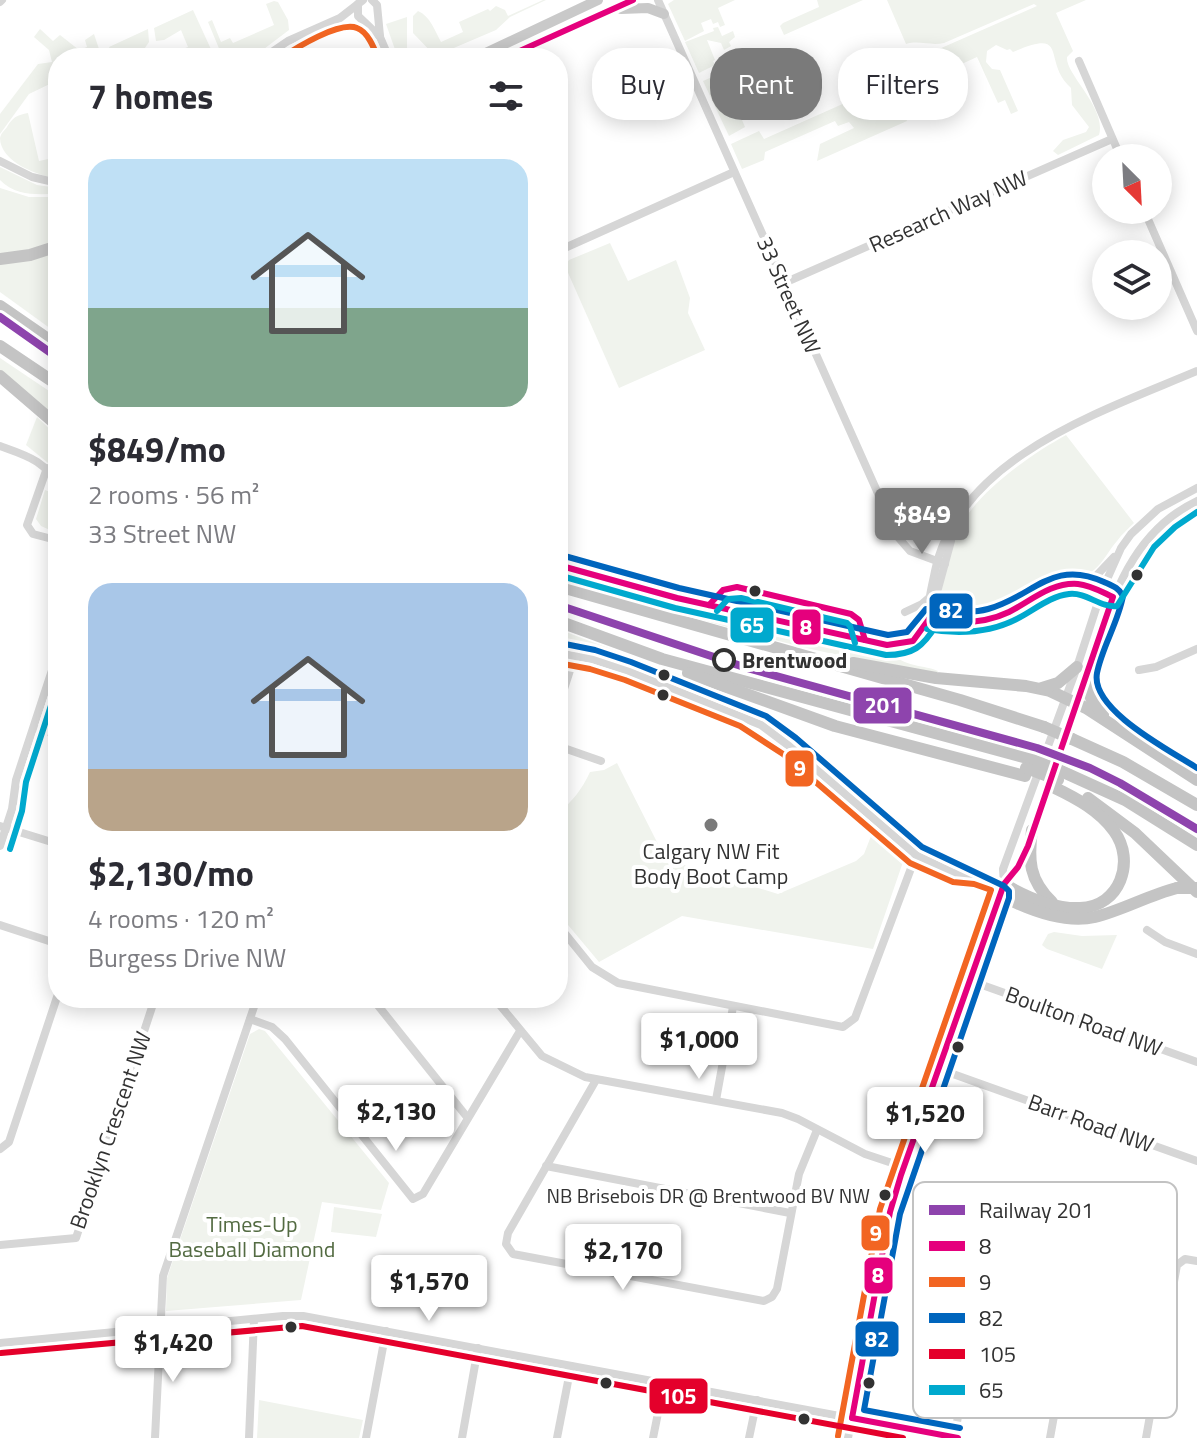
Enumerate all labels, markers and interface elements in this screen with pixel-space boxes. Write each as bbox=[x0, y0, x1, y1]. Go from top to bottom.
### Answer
chip: Buy bbox=[592, 48, 694, 120]
chip: Rent bbox=[710, 48, 822, 120]
chip: Filters bbox=[838, 48, 968, 120]
text: 7 homes bbox=[88, 70, 213, 122]
icon: filters bbox=[484, 74, 528, 118]
north arrow bbox=[1092, 144, 1172, 224]
map controls bbox=[1092, 144, 1172, 320]
street label: Research Way NW bbox=[863, 161, 1033, 261]
icon: home bbox=[236, 211, 380, 355]
street label: 33 Street NW bbox=[748, 231, 830, 359]
button: layers bbox=[1092, 240, 1172, 320]
text: $849/mo bbox=[88, 423, 226, 475]
text: 2 rooms · 56 m² bbox=[88, 475, 259, 514]
pin: $849 bbox=[875, 488, 969, 556]
text: $849 bbox=[893, 494, 951, 533]
text: 33 Street NW bbox=[88, 514, 236, 553]
unlabelled marker bbox=[1129, 567, 1145, 583]
unlabelled marker bbox=[747, 583, 763, 599]
line badge: 82 bbox=[928, 592, 974, 630]
text: 82 bbox=[939, 593, 963, 627]
line badge: 65 bbox=[729, 606, 775, 644]
text: 65 bbox=[740, 608, 764, 642]
line badge: 8 bbox=[791, 608, 822, 646]
text: 8 bbox=[800, 610, 812, 644]
icon: home bbox=[236, 635, 380, 779]
place label: Brentwood bbox=[742, 643, 847, 677]
marker: Brentwood bbox=[713, 649, 735, 671]
unlabelled marker bbox=[656, 667, 672, 683]
line badge: 201 bbox=[852, 686, 913, 725]
unlabelled marker bbox=[655, 687, 671, 703]
text: 201 bbox=[865, 688, 901, 722]
line badge: 9 bbox=[784, 749, 815, 788]
text: 9 bbox=[794, 751, 806, 785]
marker: Calgary NW Fit Body Boot Camp bbox=[702, 816, 720, 834]
place label: Calgary NW Fit Body Boot Camp bbox=[634, 834, 788, 893]
text: $2,130/mo bbox=[88, 847, 254, 899]
text: 4 rooms · 120 m² bbox=[88, 899, 274, 938]
text: Burgess Drive NW bbox=[88, 938, 286, 977]
street label: Boulton Road NW bbox=[1001, 977, 1167, 1065]
pin: $1,000 bbox=[634, 1013, 764, 1081]
text: $1,000 bbox=[659, 1019, 739, 1058]
street label: Brooklyn Crescent NW bbox=[60, 1027, 160, 1233]
unlabelled marker bbox=[950, 1039, 966, 1055]
pin: $2,130 bbox=[331, 1085, 461, 1153]
street label: Barr Road NW bbox=[1023, 1085, 1159, 1161]
pin: $1,520 bbox=[860, 1087, 990, 1155]
text: $2,130 bbox=[356, 1091, 436, 1130]
text: $1,520 bbox=[885, 1093, 965, 1132]
place label: NB Brisebois DR @ Brentwood BV NW bbox=[547, 1180, 870, 1211]
legend bbox=[913, 1182, 1177, 1418]
marker: NB Brisebois DR @ Brentwood BV NW bbox=[877, 1187, 893, 1203]
text: Railway 201 bbox=[979, 1193, 1093, 1227]
park label: Times-Up Baseball Diamond bbox=[168, 1207, 336, 1266]
line badge: 9 bbox=[860, 1214, 891, 1252]
text: 9 bbox=[870, 1216, 882, 1250]
pin: $2,170 bbox=[558, 1224, 688, 1292]
text: 8 bbox=[979, 1229, 991, 1263]
text: $2,170 bbox=[583, 1230, 663, 1269]
pin: $1,570 bbox=[364, 1255, 494, 1323]
line badge: 8 bbox=[863, 1256, 894, 1295]
text: 8 bbox=[872, 1258, 884, 1292]
text: $1,570 bbox=[389, 1261, 469, 1300]
text: 9 bbox=[979, 1265, 991, 1299]
text: 82 bbox=[979, 1301, 1004, 1335]
pin: $1,420 bbox=[108, 1316, 238, 1384]
unlabelled marker bbox=[283, 1319, 299, 1335]
line badge: 82 bbox=[854, 1320, 900, 1358]
text: $1,420 bbox=[133, 1322, 213, 1361]
text: 82 bbox=[865, 1322, 889, 1356]
text: 105 bbox=[979, 1337, 1016, 1371]
text: 65 bbox=[979, 1373, 1004, 1407]
unlabelled marker bbox=[598, 1375, 614, 1391]
unlabelled marker bbox=[861, 1375, 877, 1391]
line badge: 105 bbox=[648, 1377, 709, 1415]
text: 105 bbox=[660, 1379, 696, 1413]
unlabelled marker bbox=[796, 1411, 812, 1427]

